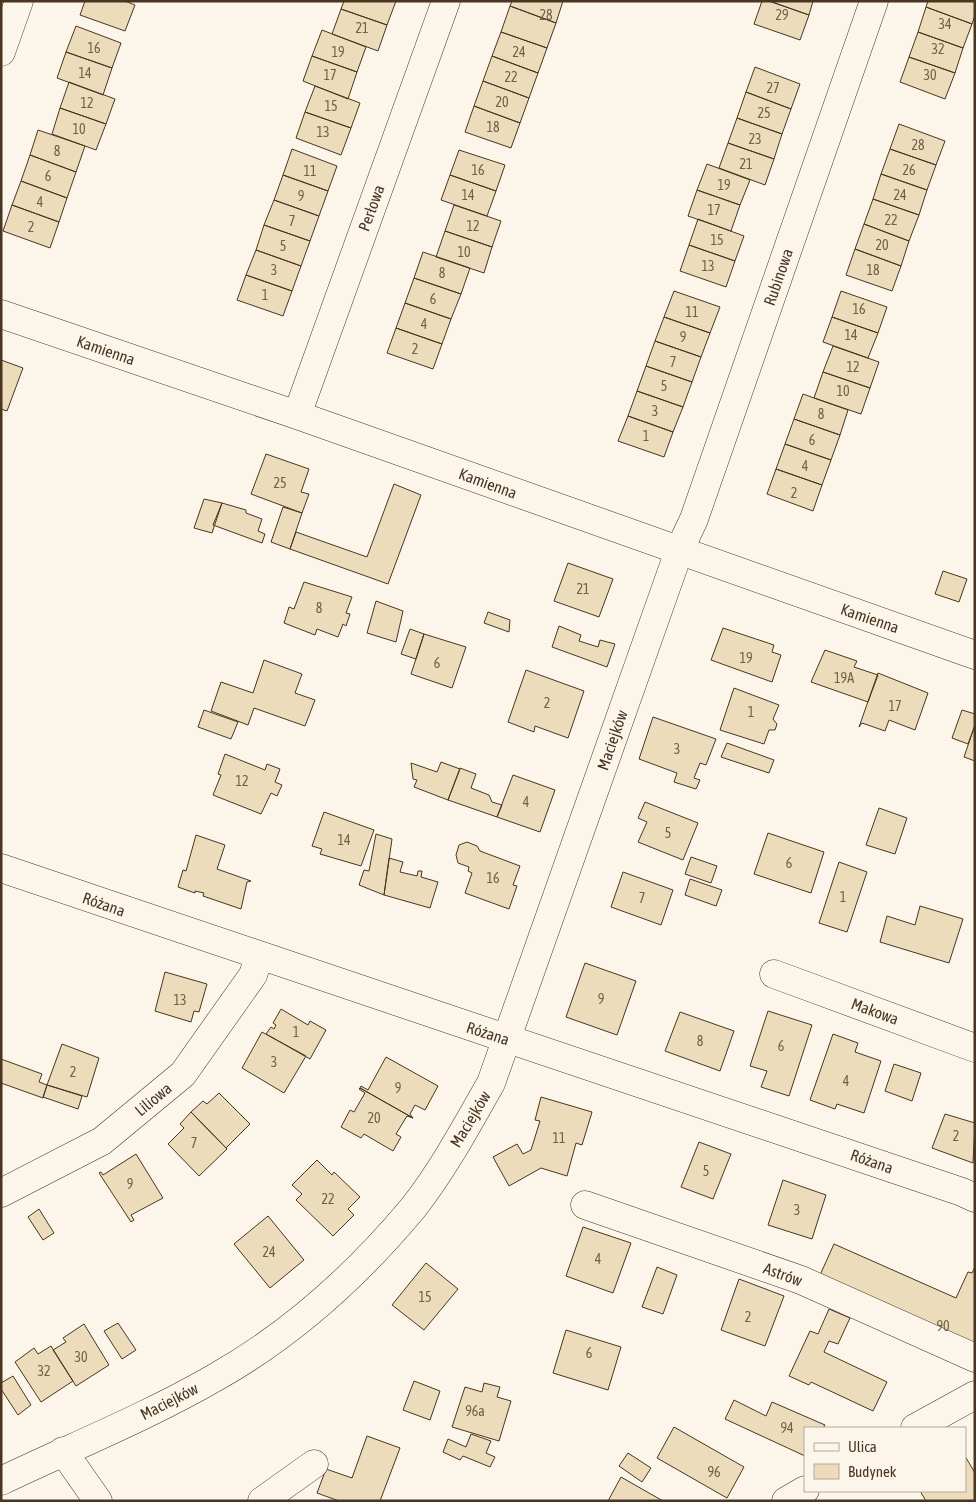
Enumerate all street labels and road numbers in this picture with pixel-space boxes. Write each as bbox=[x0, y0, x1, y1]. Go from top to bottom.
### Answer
street label: Perłowa bbox=[354, 182, 388, 234]
street label: Rubinowa bbox=[760, 246, 796, 308]
street label: Kamienna bbox=[75, 332, 137, 368]
street label: Kamienna bbox=[457, 464, 519, 502]
street label: Kamienna bbox=[839, 600, 901, 636]
street label: Maciejków bbox=[593, 707, 632, 773]
street label: Różana bbox=[80, 888, 128, 920]
street label: Makowa bbox=[849, 994, 901, 1028]
street label: Różana bbox=[464, 1018, 512, 1048]
street label: Liliowa bbox=[131, 1079, 175, 1119]
street label: Maciejków bbox=[446, 1087, 495, 1151]
street label: Różana bbox=[848, 1145, 896, 1177]
street label: Astrów bbox=[761, 1259, 805, 1289]
street label: Maciejków bbox=[137, 1379, 202, 1424]

